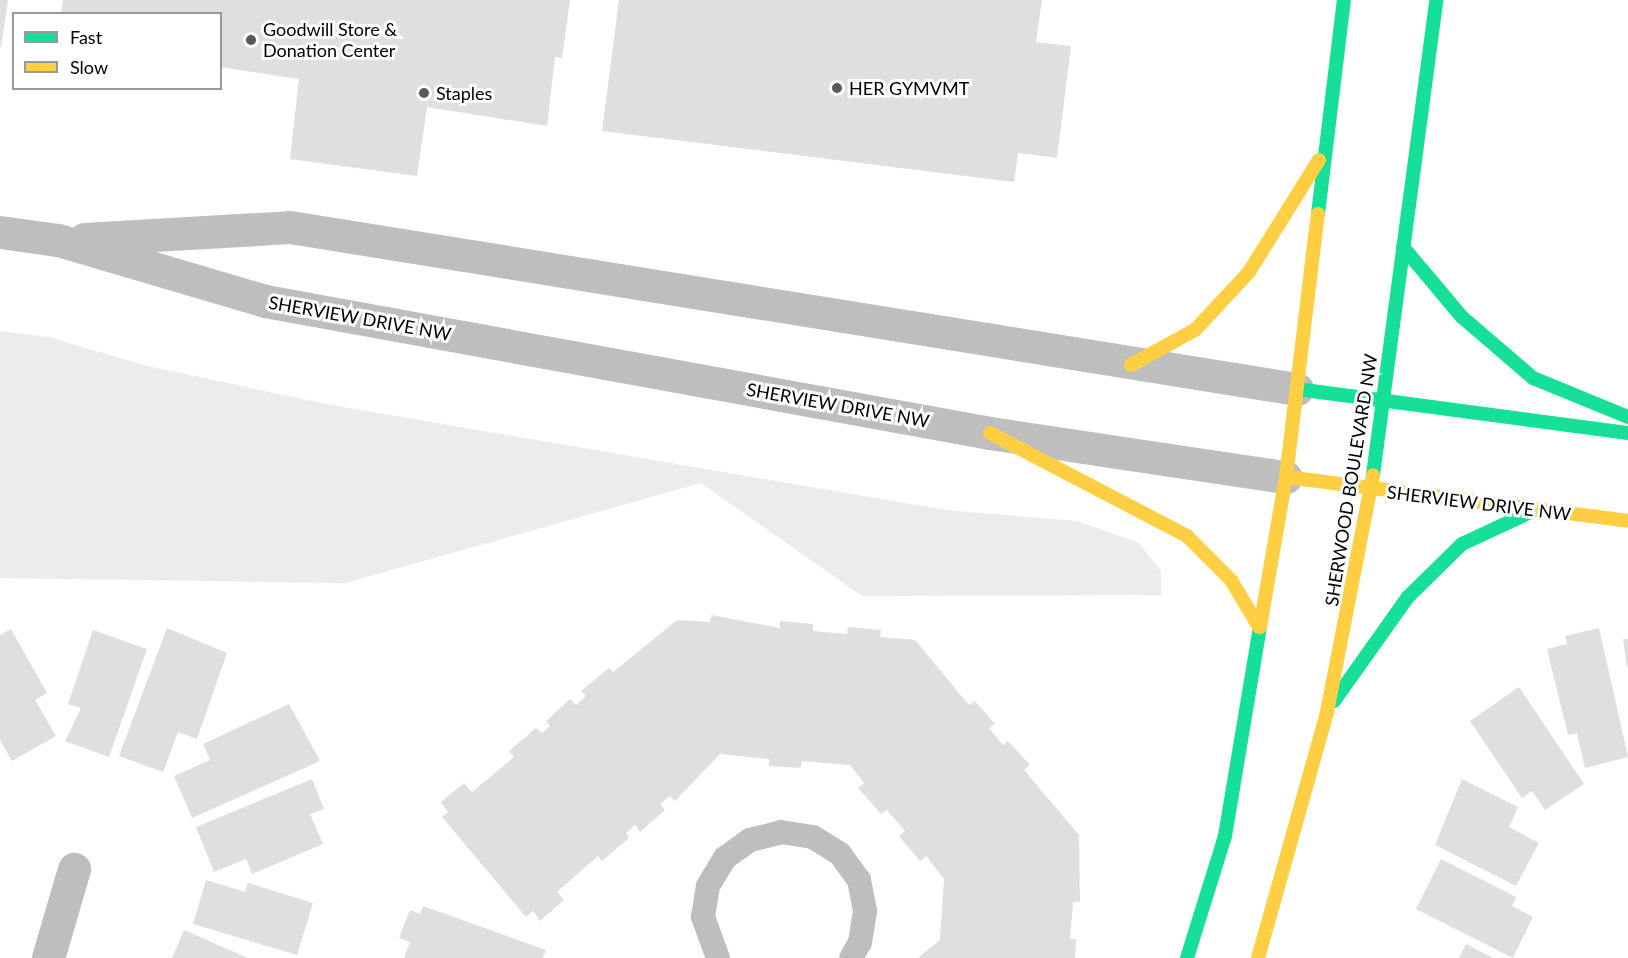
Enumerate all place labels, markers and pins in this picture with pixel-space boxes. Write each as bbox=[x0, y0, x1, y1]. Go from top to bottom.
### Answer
place label: Goodwill Store & Donation Center bbox=[263, 19, 397, 62]
marker: Goodwill Store & Donation Center bbox=[244, 33, 258, 47]
place label: HER GYMVMT bbox=[849, 77, 969, 99]
marker: HER GYMVMT bbox=[830, 81, 844, 95]
place label: Staples bbox=[436, 82, 492, 104]
marker: Staples bbox=[417, 86, 431, 100]

